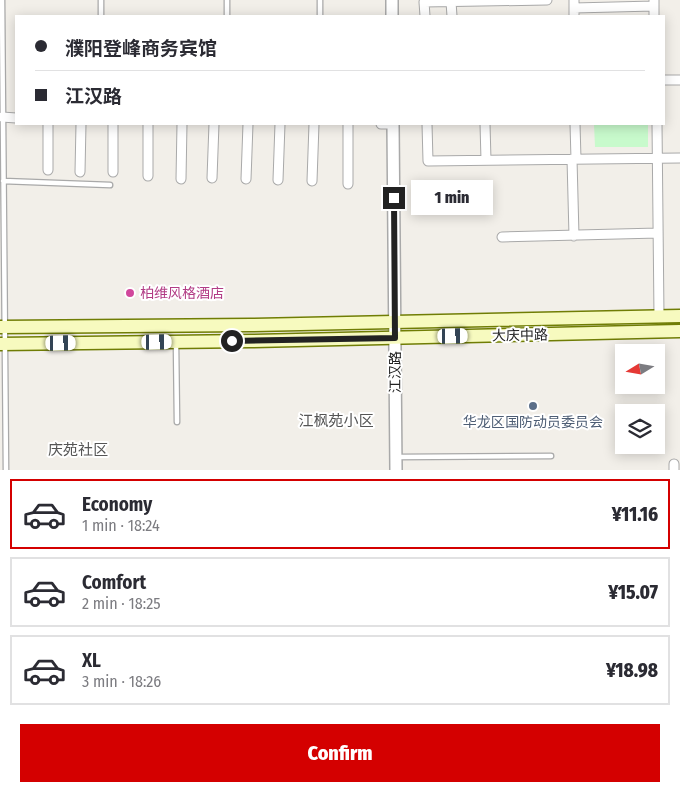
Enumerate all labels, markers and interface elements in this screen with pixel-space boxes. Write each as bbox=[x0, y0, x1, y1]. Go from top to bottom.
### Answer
text: 濮阳登峰商务宾馆 bbox=[65, 37, 217, 60]
text: 江汉路 bbox=[65, 85, 122, 108]
callout: 1 min bbox=[412, 180, 494, 216]
route end bbox=[383, 187, 405, 209]
text: 1 min bbox=[435, 188, 469, 207]
place label: 柏维风格酒店 bbox=[140, 285, 224, 302]
marker: 柏维风格酒店 bbox=[124, 287, 136, 299]
street label: 大庆中路 bbox=[492, 327, 548, 344]
car bbox=[437, 328, 468, 344]
route start bbox=[221, 330, 243, 352]
car bbox=[141, 334, 172, 350]
car bbox=[45, 335, 76, 351]
north arrow bbox=[615, 344, 665, 394]
map controls bbox=[615, 344, 665, 454]
street label: 江汉路 bbox=[387, 351, 404, 393]
marker: 华龙区国防动员委员会 bbox=[527, 400, 539, 412]
button: layers bbox=[615, 404, 665, 454]
district label: 江枫苑小区 bbox=[298, 412, 374, 430]
place label: 华龙区国防动员委员会 bbox=[463, 414, 603, 431]
district label: 庆苑社区 bbox=[48, 441, 108, 459]
icon: car bbox=[22, 492, 67, 537]
text: Economy bbox=[82, 493, 152, 516]
text: ¥11.16 bbox=[612, 503, 658, 526]
text: 1 min · 18:24 bbox=[82, 516, 160, 535]
icon: car bbox=[22, 570, 67, 615]
text: Comfort bbox=[82, 571, 146, 594]
text: ¥15.07 bbox=[608, 581, 658, 604]
text: 2 min · 18:25 bbox=[82, 594, 161, 613]
icon: car bbox=[22, 648, 67, 693]
text: XL bbox=[82, 649, 101, 672]
text: ¥18.98 bbox=[606, 659, 658, 682]
text: 3 min · 18:26 bbox=[82, 672, 161, 691]
button: Confirm bbox=[20, 724, 660, 782]

